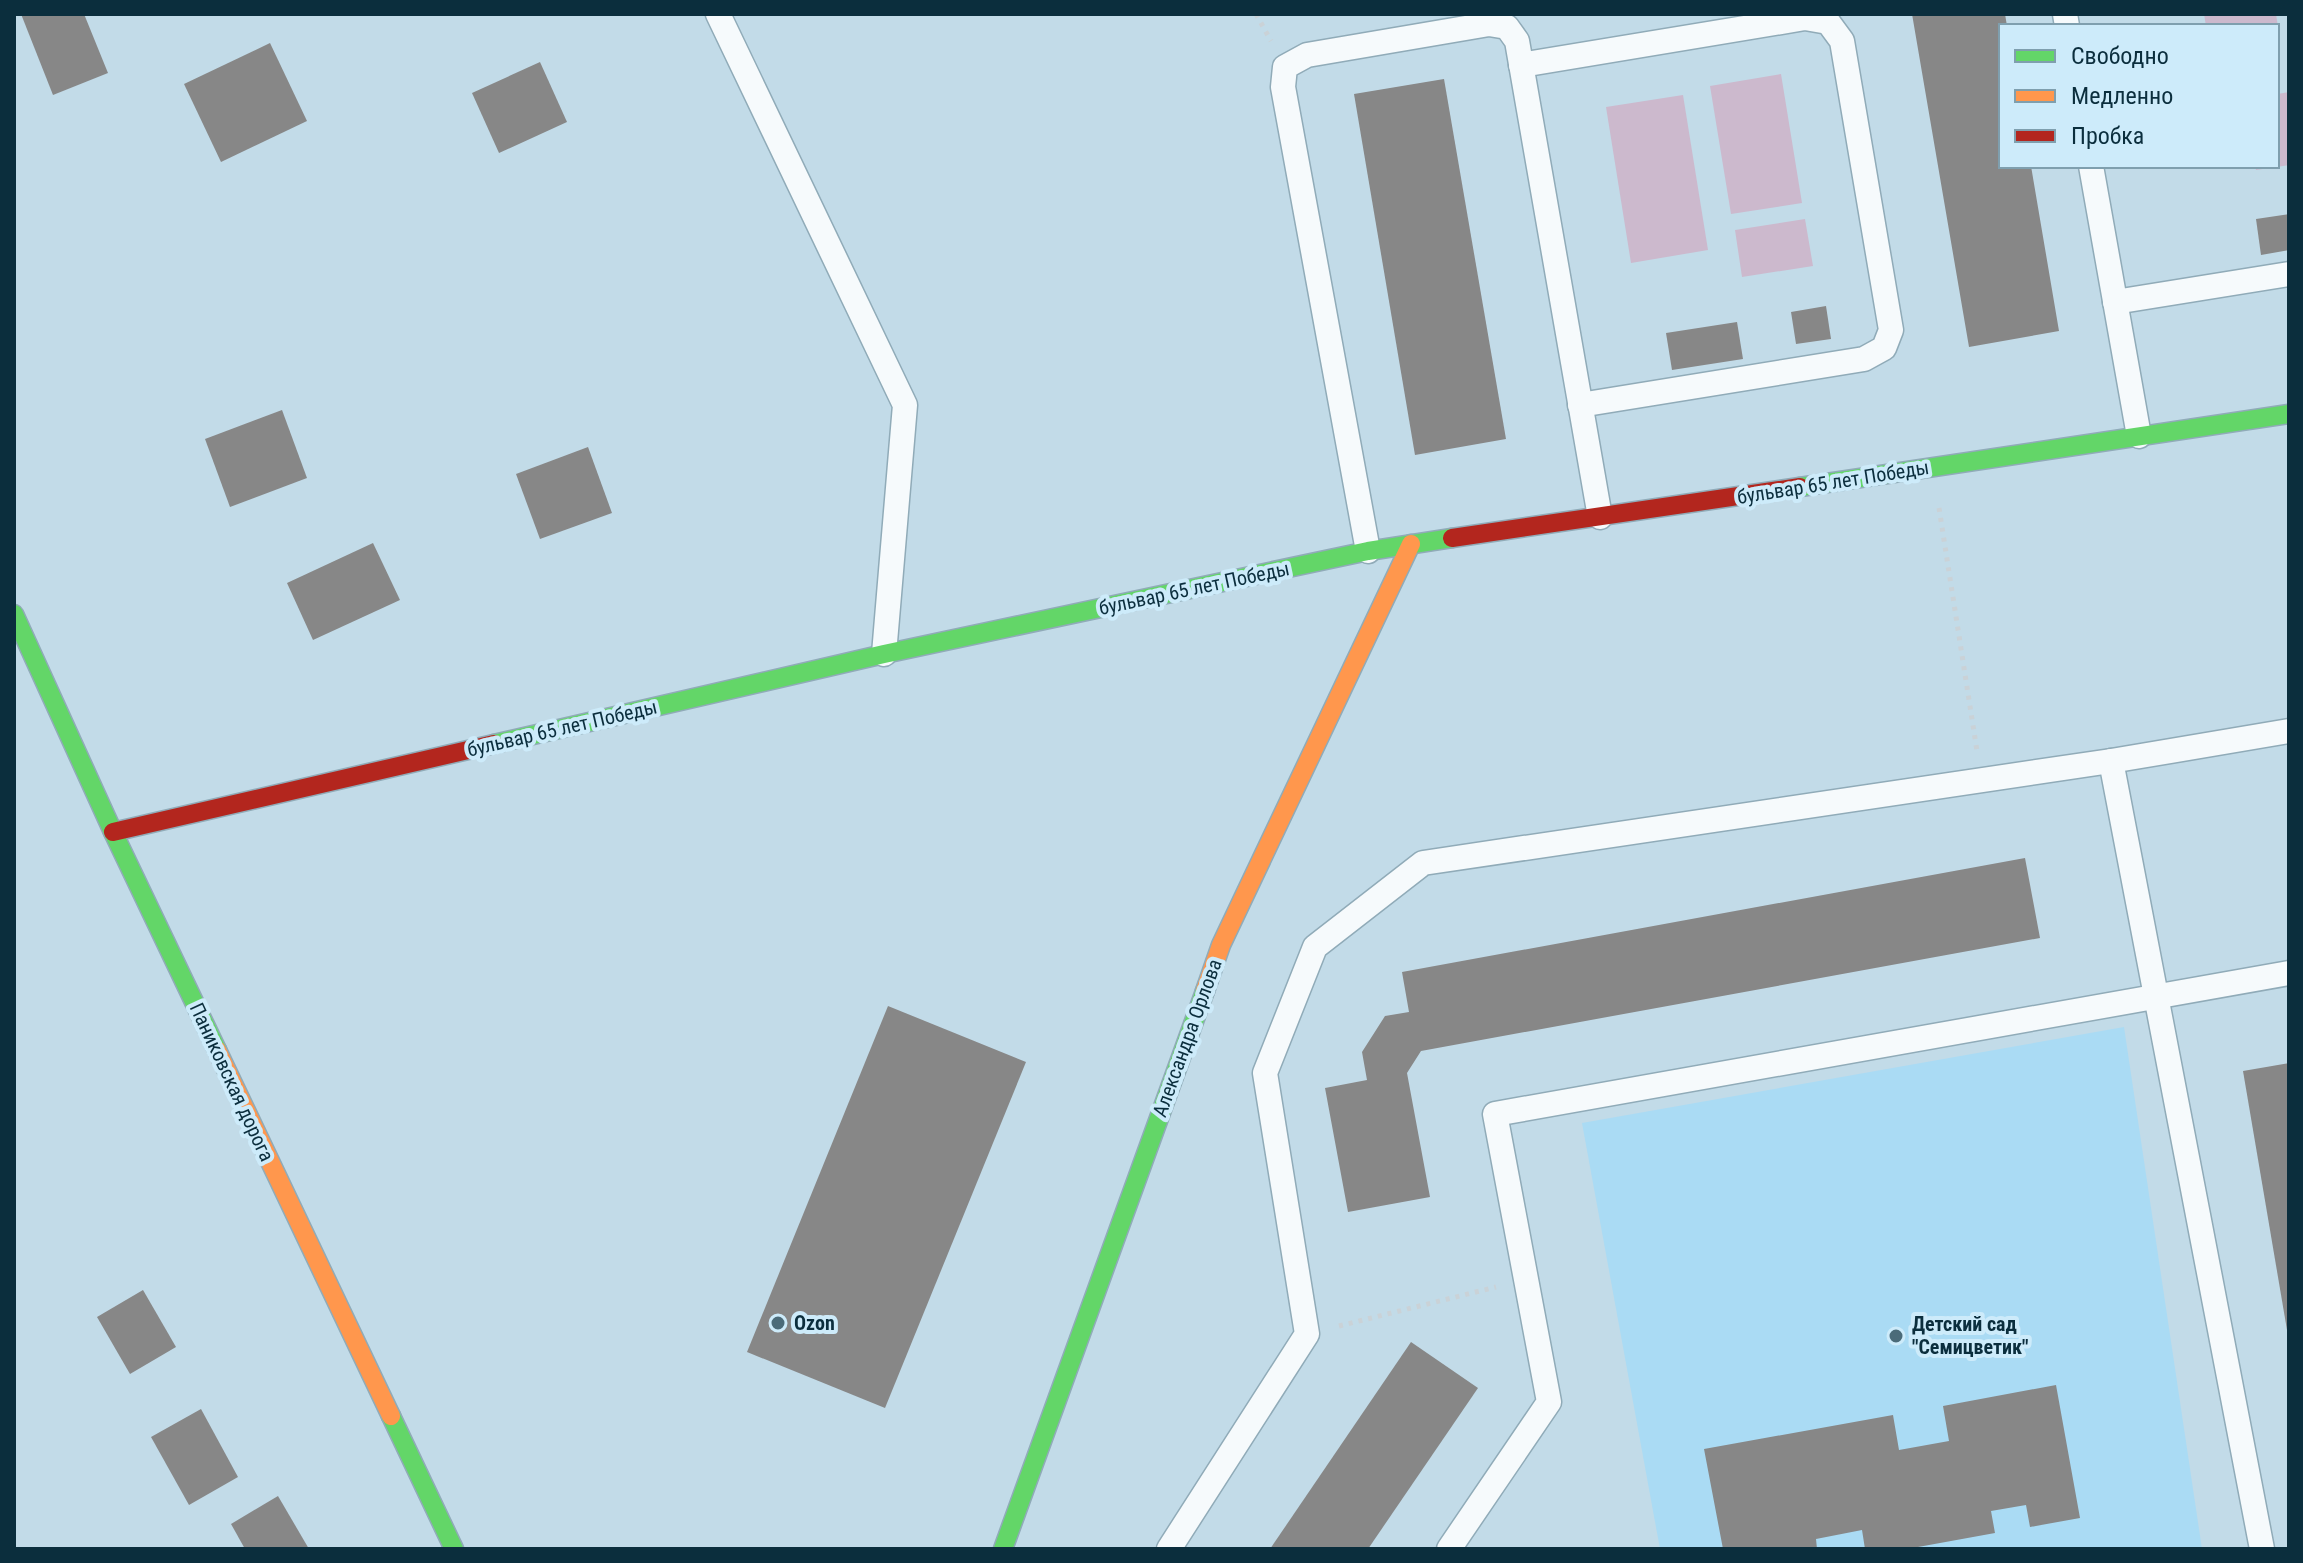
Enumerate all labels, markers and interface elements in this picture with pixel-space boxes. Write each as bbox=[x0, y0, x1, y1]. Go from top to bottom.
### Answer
legend bbox=[1999, 24, 2279, 168]
text: Свободно bbox=[2071, 42, 2169, 70]
text: Медленно bbox=[2071, 82, 2173, 110]
text: Пробка bbox=[2071, 122, 2144, 150]
street label: бульвар 65 лет Победы bbox=[1735, 455, 1931, 509]
street label: бульвар 65 лет Победы bbox=[1096, 556, 1292, 620]
street label: бульвар 65 лет Победы bbox=[465, 694, 659, 762]
street label: Александра Орлова bbox=[1147, 956, 1227, 1120]
street label: Паниковская дорога bbox=[185, 999, 279, 1165]
place label: Ozon bbox=[794, 1311, 835, 1335]
place label: Детский сад "Семицветик" bbox=[1912, 1312, 2028, 1359]
marker: Ozon bbox=[769, 1314, 787, 1332]
marker: Детский сад "Семицветик" bbox=[1887, 1327, 1905, 1345]

